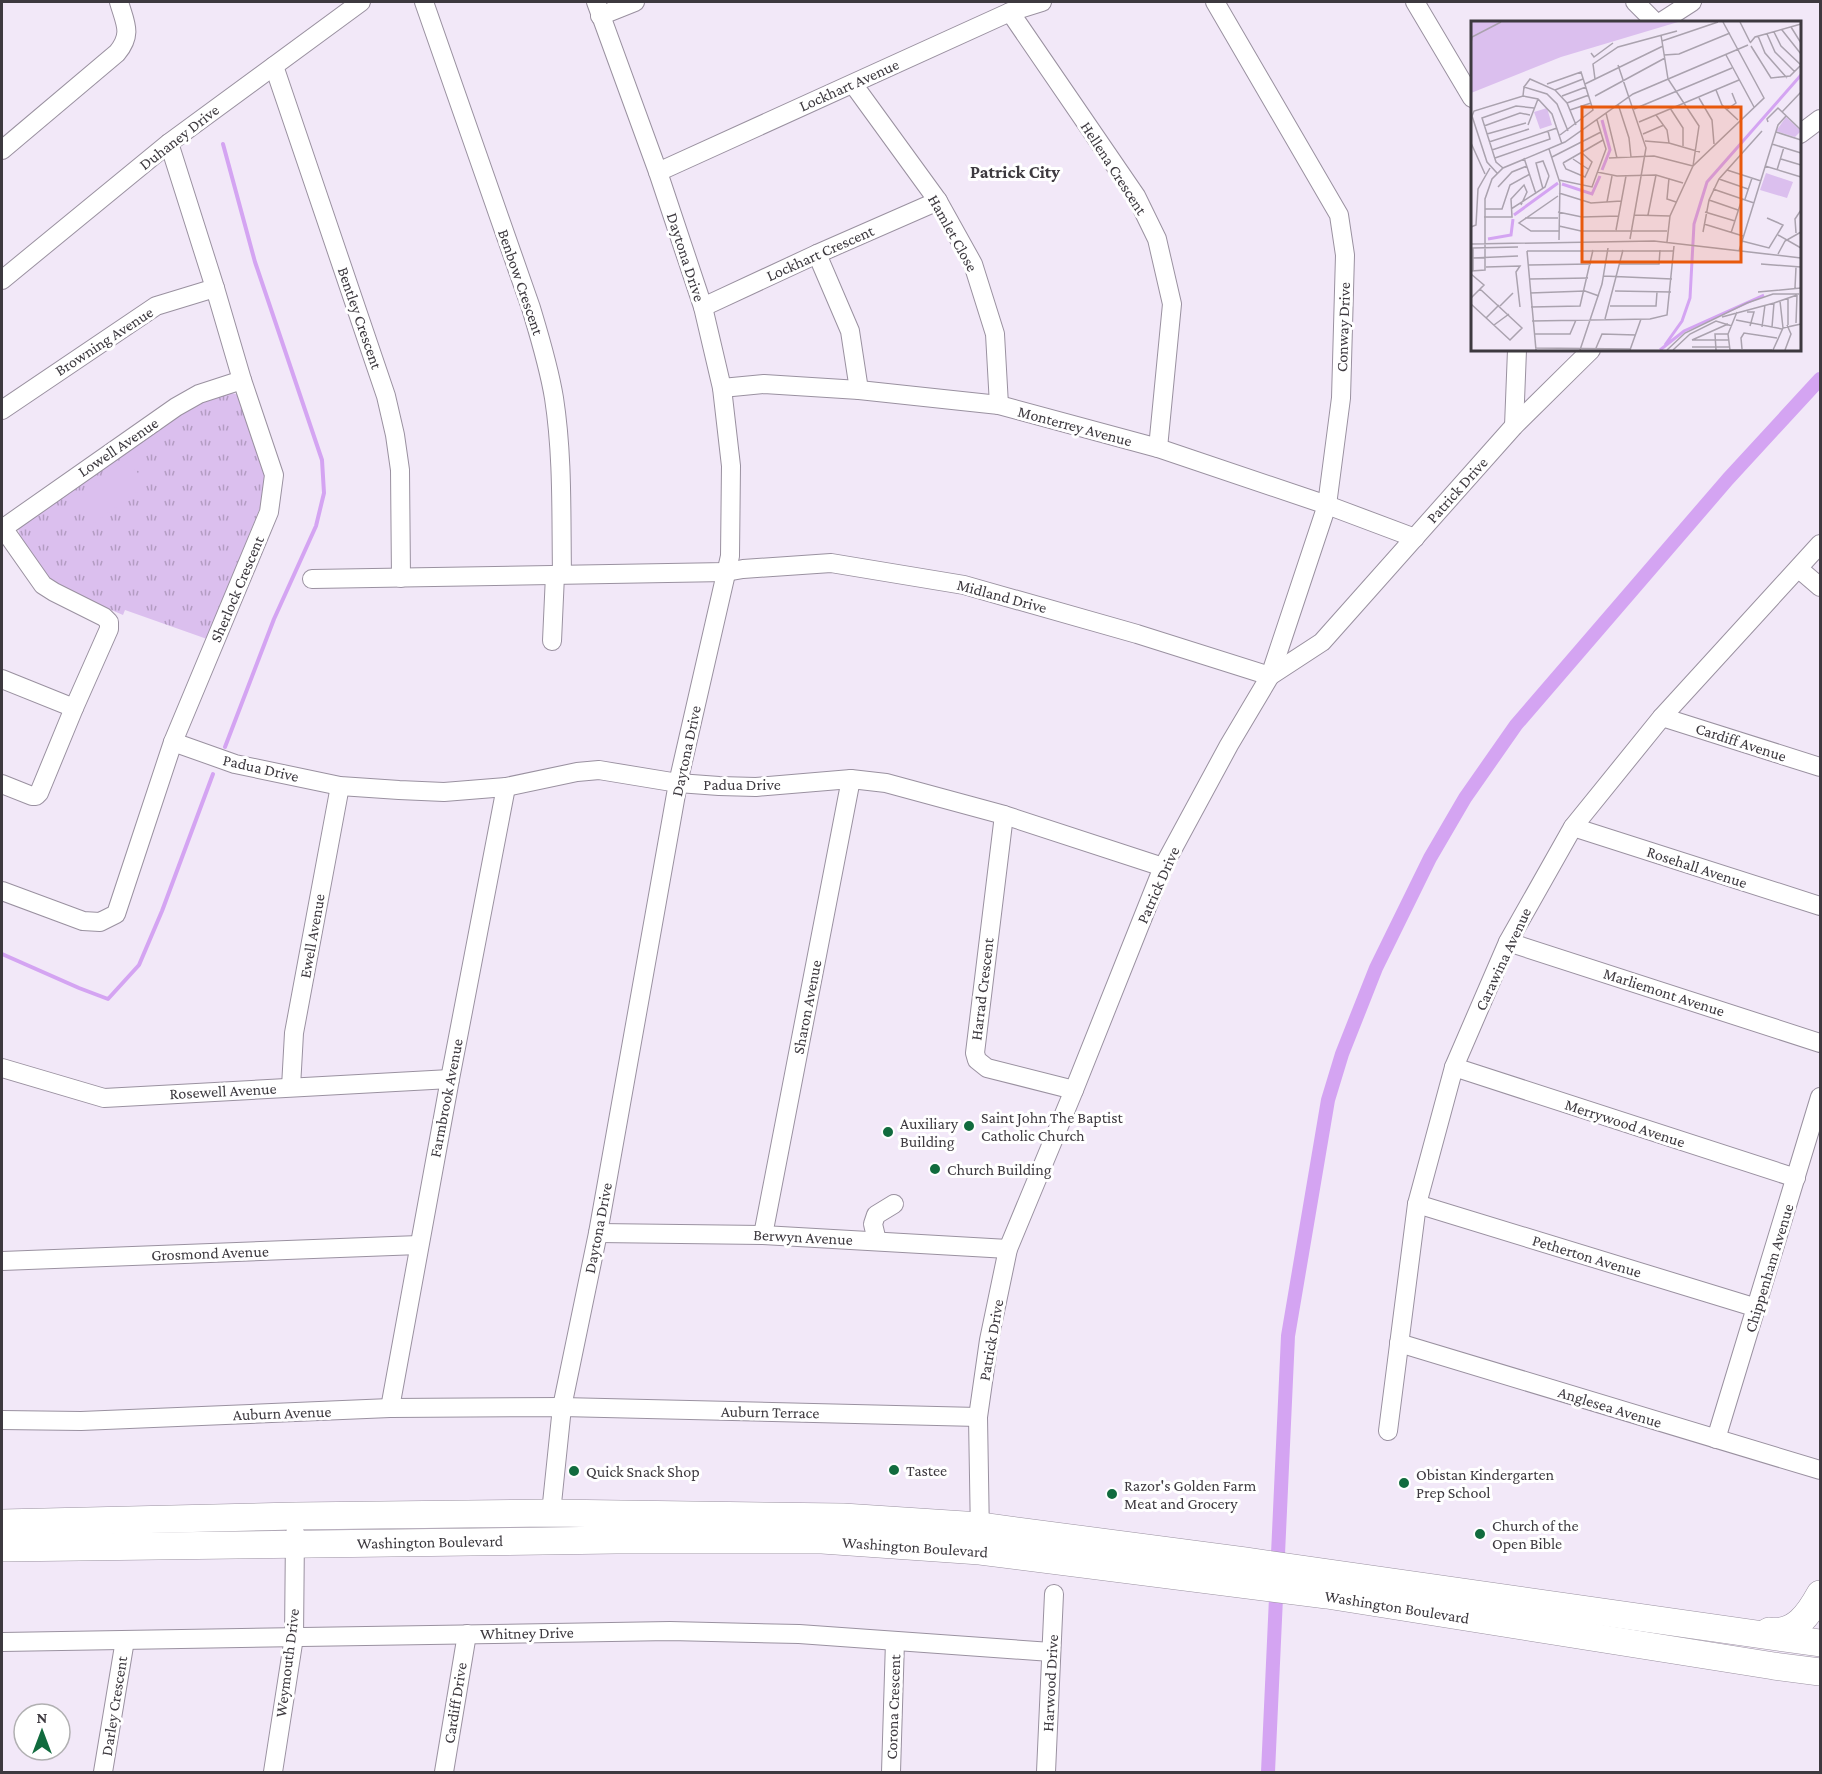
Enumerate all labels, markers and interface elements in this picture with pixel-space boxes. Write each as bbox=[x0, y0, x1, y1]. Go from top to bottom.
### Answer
inset map bbox=[1471, 21, 1801, 351]
street label: Lockhart Avenue bbox=[797, 55, 901, 115]
street label: Duhaney Drive bbox=[136, 101, 223, 174]
street label: Hellena Crescent bbox=[1078, 118, 1151, 218]
district label: Patrick City bbox=[970, 162, 1060, 182]
street label: Hamlet Close bbox=[925, 192, 981, 274]
street label: Daytona Drive bbox=[663, 210, 708, 304]
street label: Lockhart Crescent bbox=[764, 221, 877, 284]
street label: Benbow Crescent bbox=[495, 227, 547, 338]
street label: Bentley Crescent bbox=[334, 265, 386, 372]
street label: Conway Drive bbox=[1333, 282, 1354, 372]
street label: Browning Avenue bbox=[52, 303, 157, 380]
street label: Monterrey Avenue bbox=[1016, 403, 1134, 450]
street label: Lowell Avenue bbox=[75, 414, 161, 480]
street label: Patrick Drive bbox=[1423, 454, 1491, 526]
street label: Sherlock Crescent bbox=[207, 533, 267, 645]
street label: Midland Drive bbox=[955, 576, 1049, 616]
street label: Daytona Drive bbox=[668, 704, 705, 798]
street label: Cardiff Avenue bbox=[1694, 719, 1788, 765]
street label: Padua Drive bbox=[221, 751, 301, 785]
street label: Padua Drive bbox=[703, 776, 781, 793]
street label: Rosehall Avenue bbox=[1645, 843, 1749, 891]
street label: Patrick Drive bbox=[1133, 844, 1183, 926]
street label: Ewell Avenue bbox=[296, 892, 328, 980]
street label: Carawina Avenue bbox=[1472, 905, 1534, 1013]
street label: Harrad Crescent bbox=[967, 936, 997, 1041]
street label: Sharon Avenue bbox=[790, 959, 824, 1055]
street label: Marliemont Avenue bbox=[1601, 964, 1727, 1020]
street label: Farmbrook Avenue bbox=[426, 1037, 466, 1159]
street label: Rosewell Avenue bbox=[169, 1080, 277, 1102]
street label: Merrywood Avenue bbox=[1562, 1096, 1687, 1151]
place label: Saint John The Baptist Catholic Church bbox=[981, 1109, 1123, 1144]
place label: Auxiliary Building bbox=[900, 1115, 959, 1151]
marker: Saint John The Baptist Catholic Church bbox=[962, 1119, 976, 1133]
marker: Auxiliary Building bbox=[881, 1125, 895, 1139]
place label: Church Building bbox=[947, 1161, 1052, 1179]
marker: Church Building bbox=[928, 1162, 942, 1176]
street label: Daytona Drive bbox=[581, 1181, 616, 1275]
street label: Chippenham Avenue bbox=[1741, 1202, 1798, 1335]
street label: Berwyn Avenue bbox=[753, 1226, 853, 1249]
street label: Petherton Avenue bbox=[1530, 1231, 1644, 1281]
street label: Grosmond Avenue bbox=[151, 1242, 269, 1264]
street label: Patrick Drive bbox=[975, 1298, 1007, 1382]
street label: Anglesea Avenue bbox=[1556, 1383, 1664, 1432]
street label: Auburn Avenue bbox=[232, 1403, 332, 1423]
street label: Auburn Terrace bbox=[721, 1403, 819, 1421]
place label: Tastee bbox=[906, 1462, 947, 1479]
place label: Quick Snack Shop bbox=[586, 1463, 700, 1481]
marker: Tastee bbox=[887, 1463, 901, 1477]
marker: Quick Snack Shop bbox=[567, 1464, 581, 1478]
place label: Obistan Kindergarten Prep School bbox=[1416, 1466, 1554, 1502]
marker: Obistan Kindergarten Prep School bbox=[1397, 1476, 1411, 1490]
place label: Razor's Golden Farm Meat and Grocery bbox=[1124, 1477, 1256, 1513]
marker: Razor's Golden Farm Meat and Grocery bbox=[1105, 1487, 1119, 1501]
place label: Church of the Open Bible bbox=[1492, 1517, 1579, 1553]
marker: Church of the Open Bible bbox=[1473, 1527, 1487, 1541]
street label: Washington Boulevard bbox=[357, 1532, 504, 1553]
street label: Washington Boulevard bbox=[841, 1533, 989, 1562]
street label: Washington Boulevard bbox=[1323, 1587, 1471, 1628]
street label: Weymouth Drive bbox=[272, 1608, 303, 1718]
street label: Whitney Drive bbox=[480, 1624, 574, 1643]
street label: Harwood Drive bbox=[1039, 1634, 1061, 1732]
street label: Corona Crescent bbox=[883, 1653, 903, 1760]
street label: Darley Crescent bbox=[98, 1654, 131, 1757]
street label: Cardiff Drive bbox=[440, 1661, 470, 1745]
north arrow bbox=[12, 1702, 72, 1762]
text: N bbox=[37, 1709, 48, 1726]

